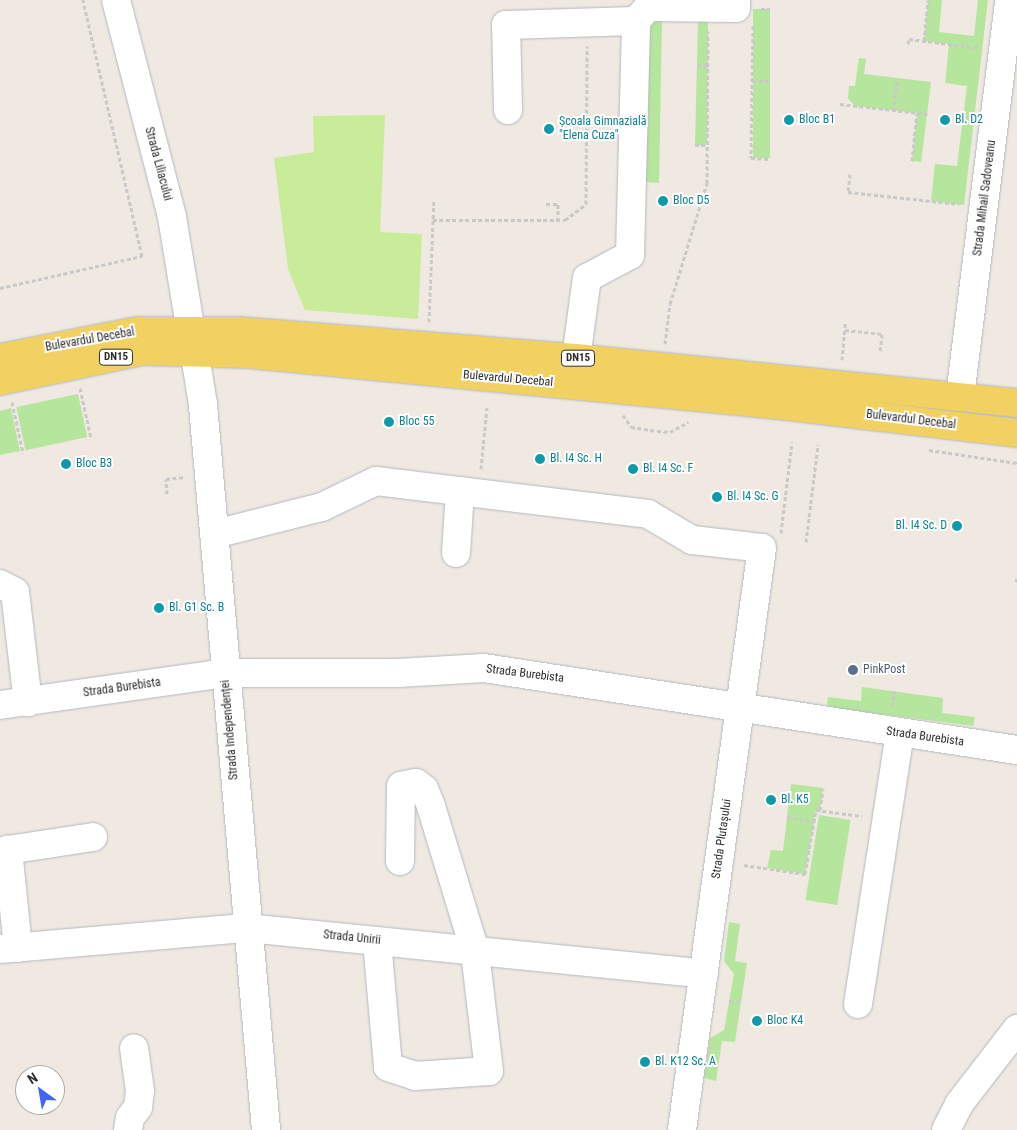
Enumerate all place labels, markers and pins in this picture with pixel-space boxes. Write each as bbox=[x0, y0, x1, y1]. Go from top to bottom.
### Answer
place label: Bloc B1 bbox=[799, 113, 835, 127]
place label: Bl. D2 bbox=[955, 113, 983, 127]
marker: Bloc B1 bbox=[783, 114, 795, 126]
marker: Bl. D2 bbox=[939, 114, 951, 126]
place label: Școala Gimnazială "Elena Cuza" bbox=[559, 115, 647, 143]
marker: Școala Gimnazială "Elena Cuza" bbox=[543, 123, 555, 135]
place label: Bloc D5 bbox=[673, 194, 709, 208]
marker: Bloc D5 bbox=[657, 195, 669, 207]
place label: Bloc 55 bbox=[399, 415, 434, 429]
marker: Bloc 55 bbox=[383, 416, 395, 428]
place label: Bl. I4 Sc. H bbox=[550, 452, 602, 466]
marker: Bl. I4 Sc. H bbox=[534, 453, 546, 465]
place label: Bloc B3 bbox=[76, 457, 112, 471]
marker: Bloc B3 bbox=[60, 458, 72, 470]
place label: Bl. I4 Sc. F bbox=[643, 462, 693, 476]
marker: Bl. I4 Sc. F bbox=[627, 463, 639, 475]
place label: Bl. I4 Sc. G bbox=[727, 490, 779, 504]
marker: Bl. I4 Sc. G bbox=[711, 491, 723, 503]
place label: Bl. I4 Sc. D bbox=[896, 519, 947, 533]
marker: Bl. I4 Sc. D bbox=[951, 520, 963, 532]
place label: Bl. G1 Sc. B bbox=[169, 601, 224, 615]
marker: Bl. G1 Sc. B bbox=[153, 602, 165, 614]
place label: PinkPost bbox=[863, 663, 905, 677]
marker: PinkPost bbox=[847, 664, 859, 676]
place label: Bl. K5 bbox=[781, 793, 809, 807]
marker: Bl. K5 bbox=[765, 794, 777, 806]
place label: Bloc K4 bbox=[767, 1014, 803, 1028]
marker: Bloc K4 bbox=[751, 1015, 763, 1027]
place label: Bl. K12 Sc. A bbox=[655, 1055, 716, 1069]
marker: Bl. K12 Sc. A bbox=[639, 1056, 651, 1068]

